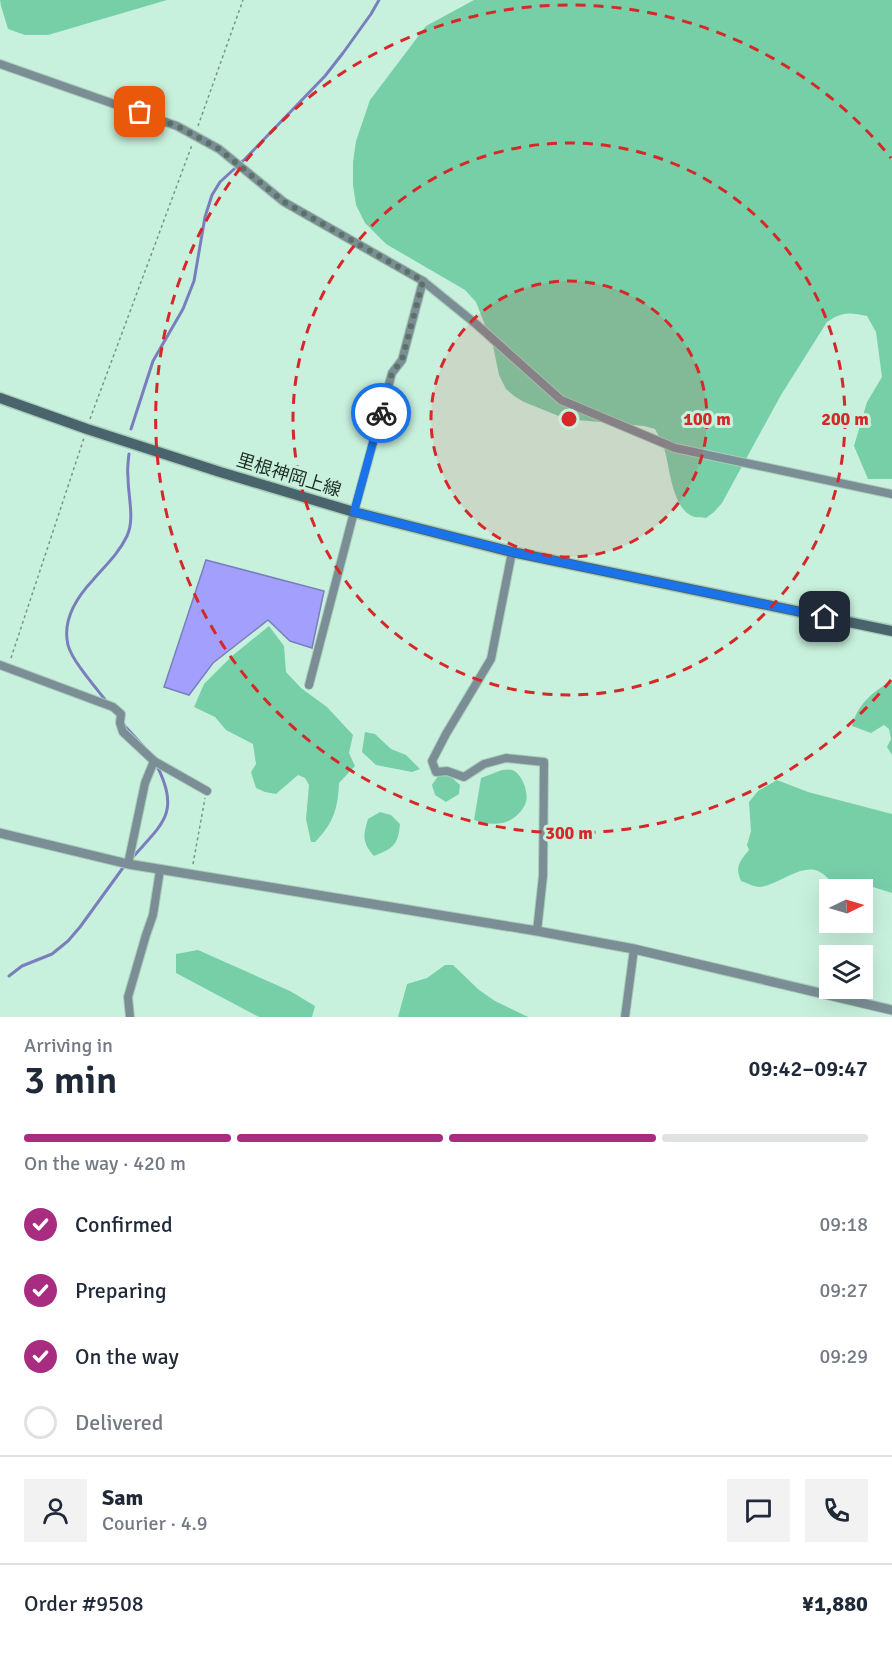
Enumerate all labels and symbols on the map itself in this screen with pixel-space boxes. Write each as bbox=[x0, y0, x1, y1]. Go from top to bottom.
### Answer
pin bbox=[114, 86, 165, 137]
courier bbox=[351, 383, 411, 443]
text: 100 m bbox=[683, 408, 731, 430]
text: 200 m bbox=[821, 408, 869, 430]
centre of rings bbox=[559, 409, 579, 429]
street label: 里根神岡上線 bbox=[234, 449, 344, 501]
pin bbox=[799, 591, 850, 642]
text: 300 m bbox=[545, 822, 593, 844]
north arrow bbox=[819, 879, 873, 933]

